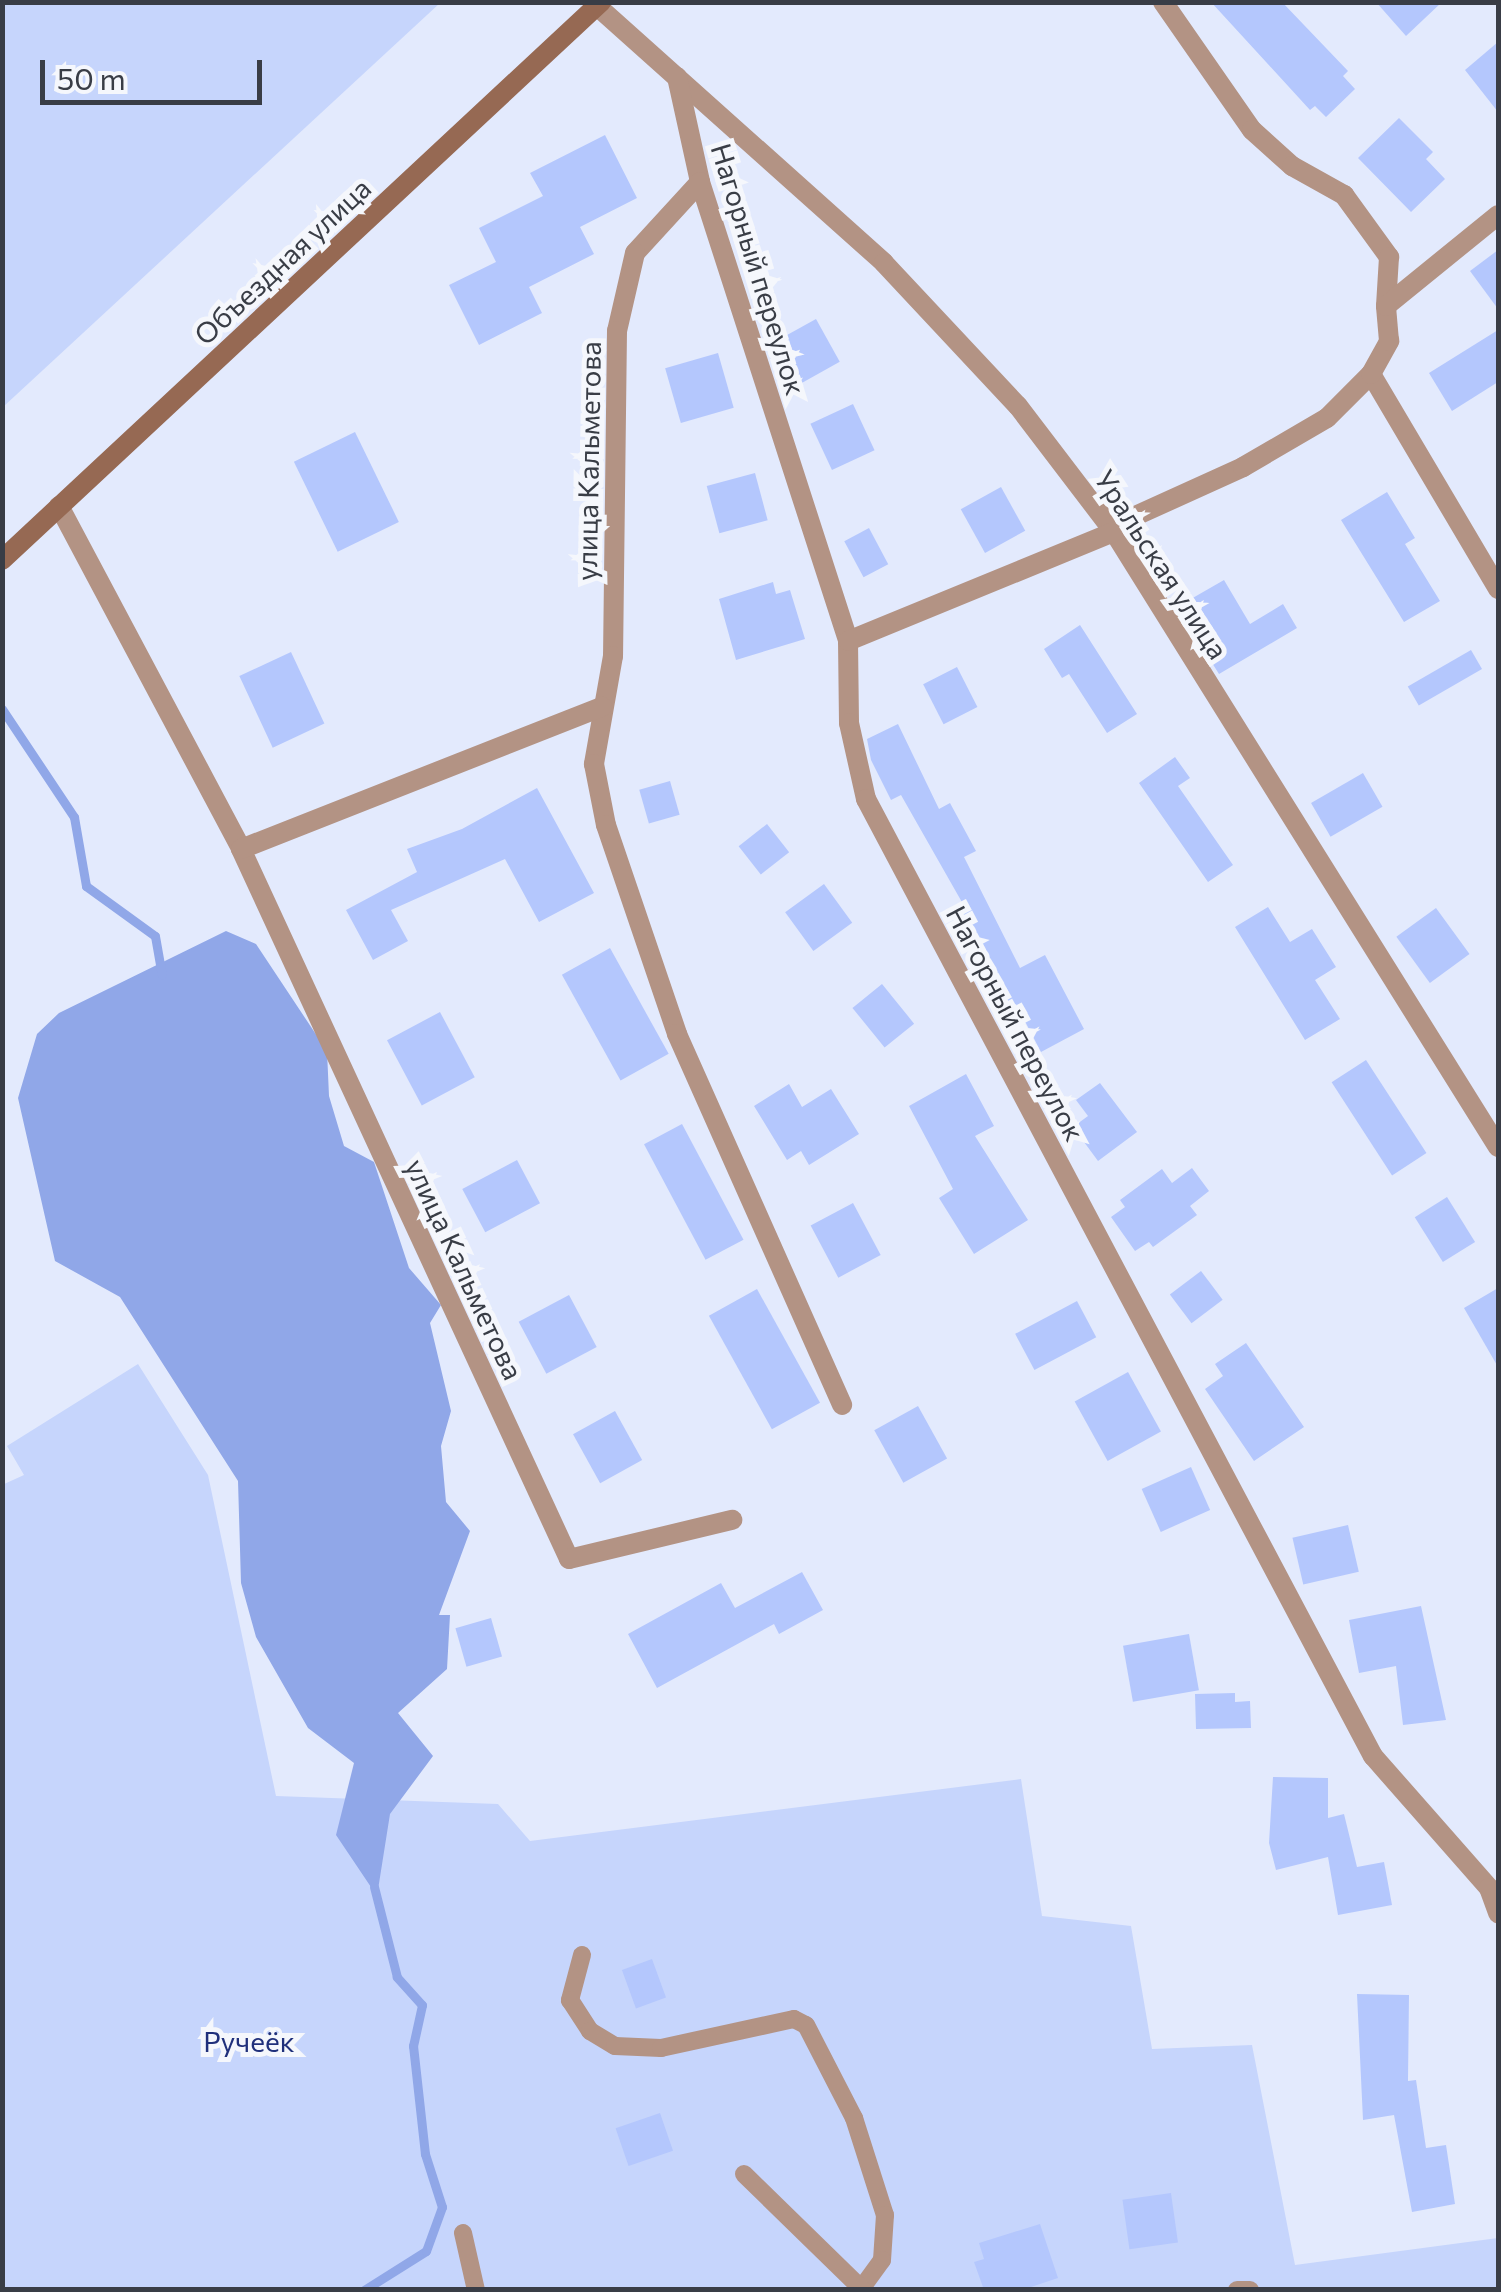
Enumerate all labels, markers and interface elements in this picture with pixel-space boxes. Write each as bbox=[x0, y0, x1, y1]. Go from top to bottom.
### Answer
scale bar bbox=[45, 40, 268, 102]
text: 50 m bbox=[57, 59, 126, 96]
street label: Нагорный переулок bbox=[705, 139, 813, 399]
street label: Объездная улица bbox=[187, 171, 377, 351]
street label: улица Кальметова bbox=[569, 341, 607, 581]
street label: Уральская улица bbox=[1088, 463, 1236, 665]
street label: Нагорный переулок bbox=[940, 900, 1092, 1146]
street label: улица Кальметова bbox=[399, 1153, 531, 1385]
park label: Ручеёк bbox=[203, 2024, 295, 2058]

